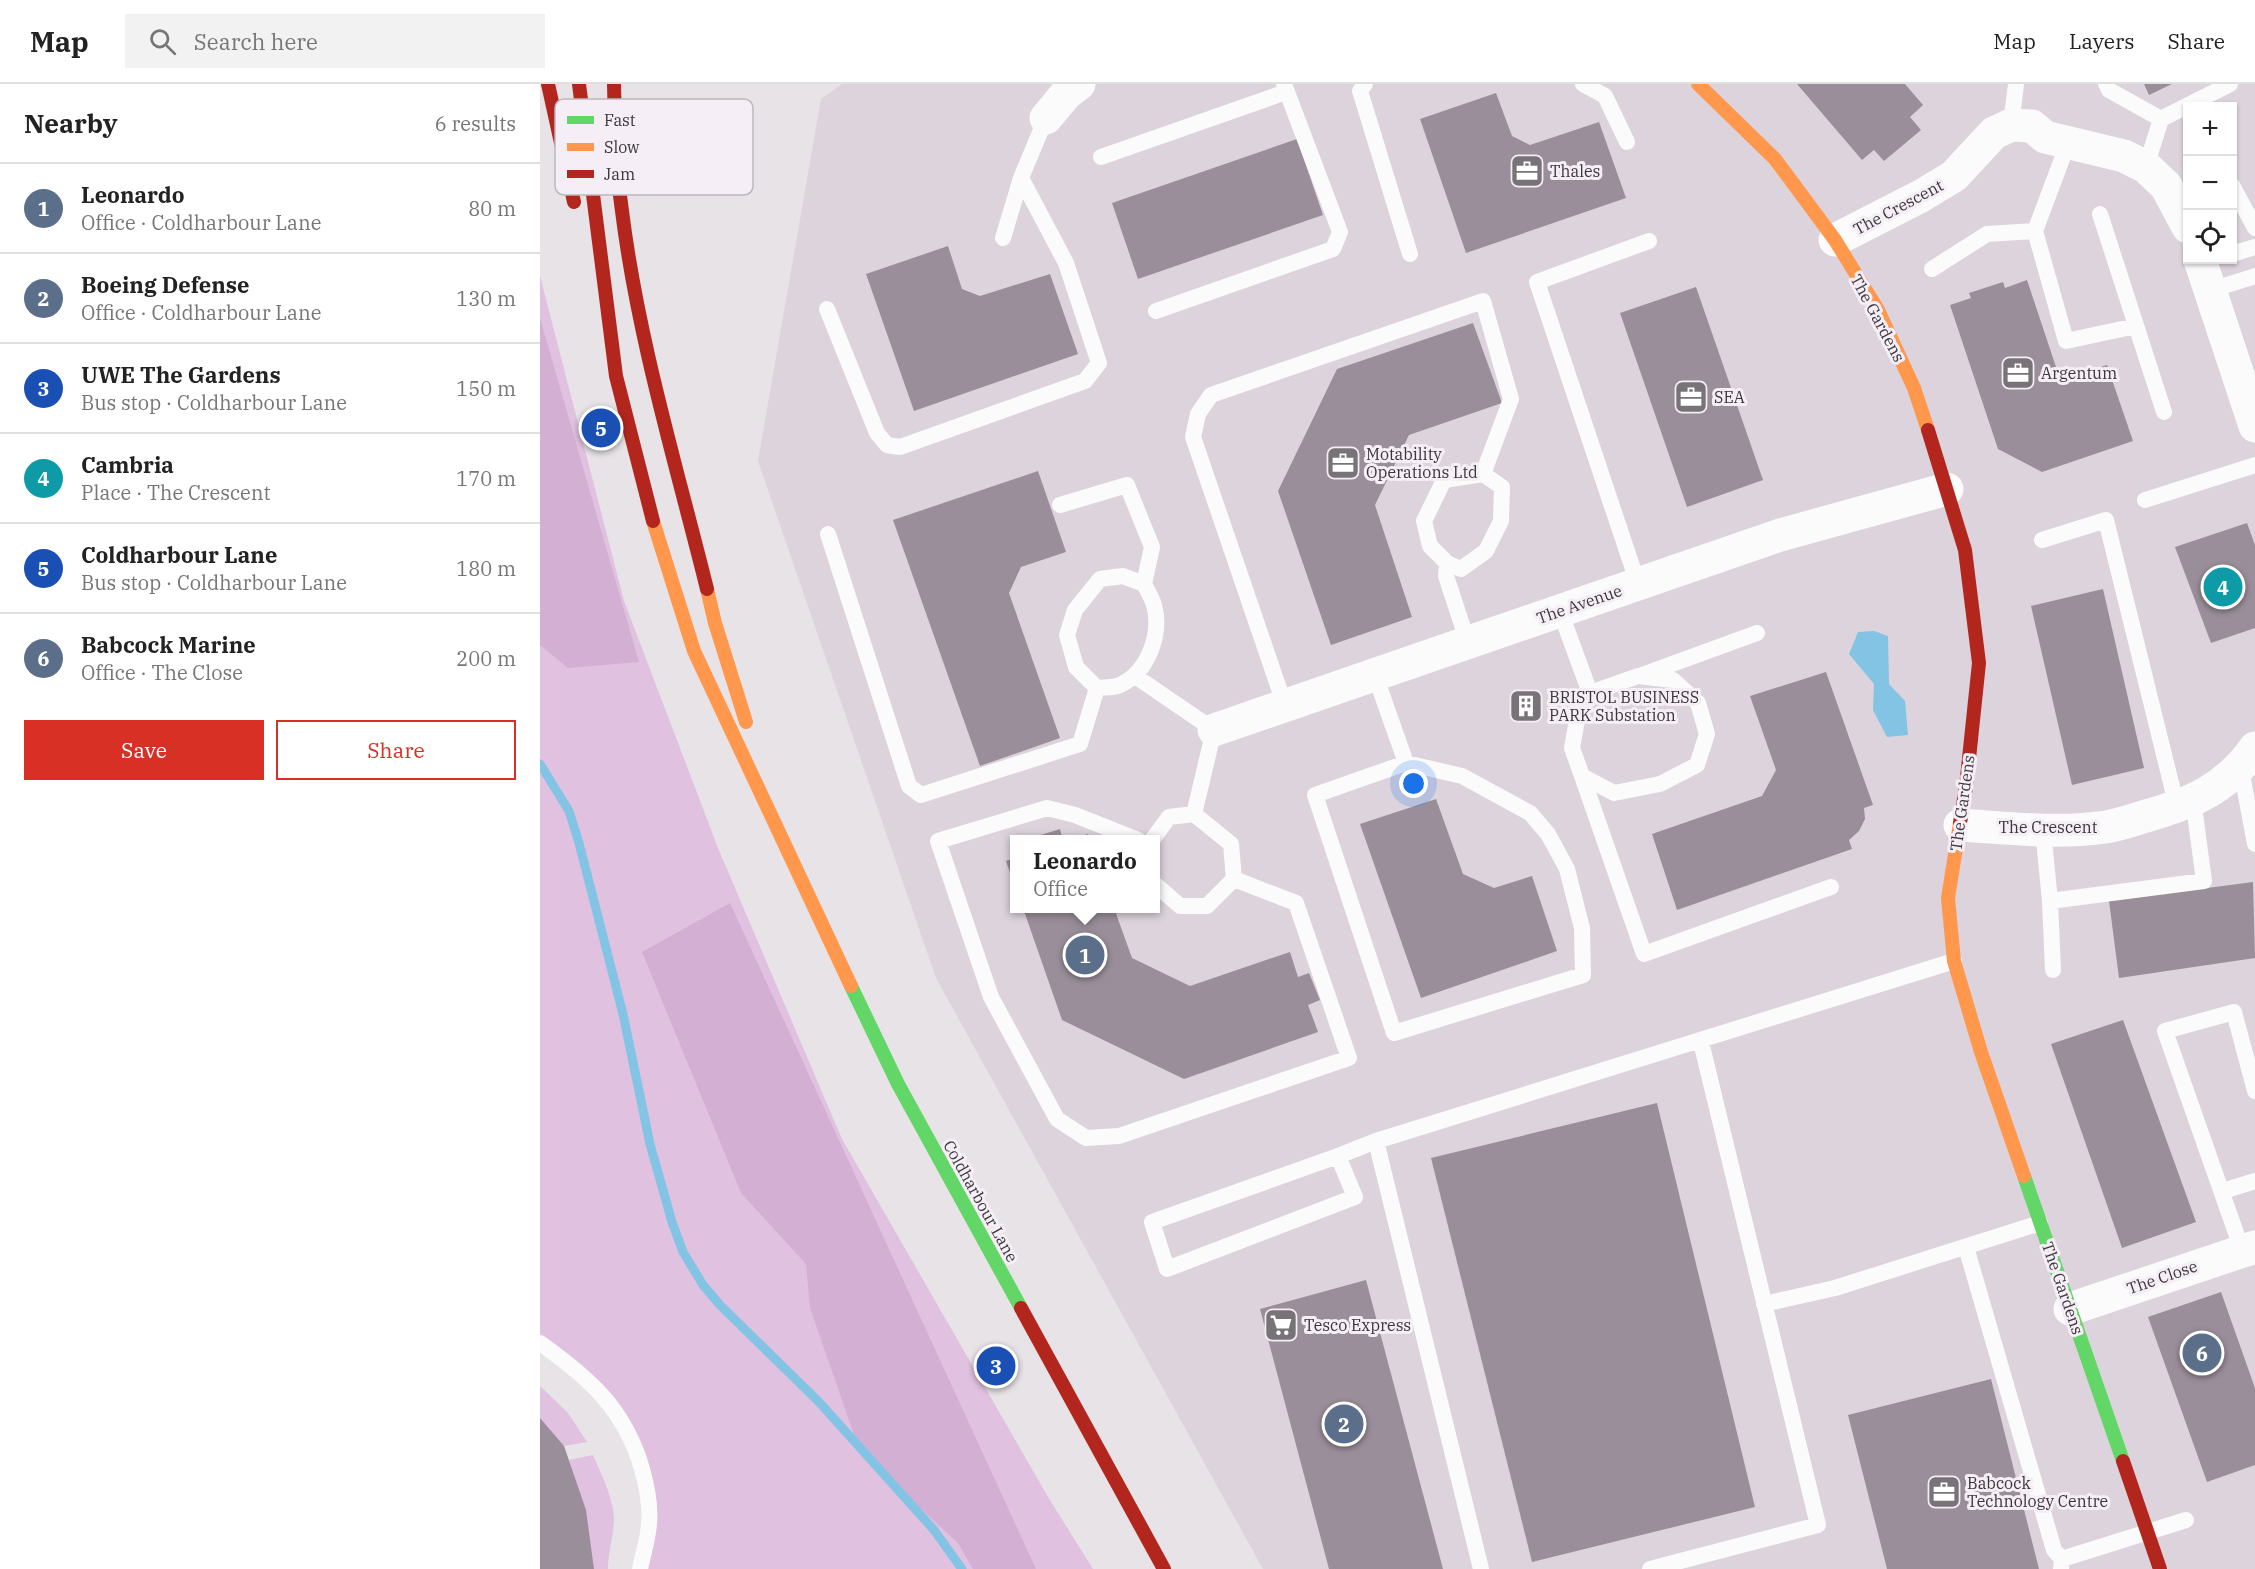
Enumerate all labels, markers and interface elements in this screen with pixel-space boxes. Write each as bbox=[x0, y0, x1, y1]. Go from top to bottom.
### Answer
search box bbox=[125, 14, 545, 68]
text: Map bbox=[30, 23, 89, 60]
icon: search bbox=[146, 25, 179, 58]
text: Search here bbox=[194, 27, 318, 56]
text: Map bbox=[1993, 27, 2036, 55]
text: Layers bbox=[2069, 27, 2135, 55]
text: Share bbox=[2168, 27, 2225, 55]
legend bbox=[555, 99, 753, 195]
map controls bbox=[2183, 102, 2237, 264]
button: + bbox=[2183, 102, 2237, 156]
text: Nearby bbox=[24, 106, 118, 140]
text: 6 results bbox=[435, 110, 516, 137]
text: Fast bbox=[604, 110, 636, 130]
text: Slow bbox=[604, 137, 640, 157]
office icon: Thales bbox=[1509, 153, 1545, 189]
button: − bbox=[2183, 156, 2237, 210]
place label: Thales bbox=[1550, 161, 1600, 181]
text: Jam bbox=[604, 164, 635, 184]
street label: The Crescent bbox=[1850, 175, 1947, 239]
text: Leonardo bbox=[81, 180, 185, 209]
text: 1 bbox=[38, 195, 50, 222]
text: 80 m bbox=[468, 195, 516, 222]
text: Office · Coldharbour Lane bbox=[81, 209, 322, 236]
button: locate bbox=[2183, 210, 2237, 264]
text: Boeing Defense bbox=[81, 270, 249, 299]
street label: The Gardens bbox=[1847, 271, 1909, 365]
text: 2 bbox=[38, 285, 50, 312]
text: 130 m bbox=[456, 285, 516, 312]
text: Office · Coldharbour Lane bbox=[81, 299, 322, 326]
office icon: Argentum bbox=[2000, 355, 2036, 391]
text: UWE The Gardens bbox=[81, 360, 281, 389]
place label: Argentum bbox=[2041, 363, 2117, 383]
text: 3 bbox=[38, 375, 50, 402]
text: 150 m bbox=[456, 375, 516, 402]
office icon: SEA bbox=[1673, 379, 1709, 415]
place label: SEA bbox=[1714, 387, 1745, 407]
text: Bus stop · Coldharbour Lane bbox=[81, 389, 347, 416]
pin: 5 bbox=[582, 406, 620, 450]
place label: Motability Operations Ltd bbox=[1366, 444, 1478, 482]
office icon: Motability Operations Ltd bbox=[1325, 445, 1361, 481]
text: Cambria bbox=[81, 450, 174, 479]
text: 4 bbox=[38, 465, 50, 492]
text: 170 m bbox=[456, 465, 516, 492]
text: Place · The Crescent bbox=[81, 479, 271, 506]
text: Coldharbour Lane bbox=[81, 540, 277, 569]
text: 5 bbox=[38, 555, 50, 582]
text: 180 m bbox=[456, 555, 516, 582]
pin: 4 bbox=[2204, 564, 2242, 610]
text: Bus stop · Coldharbour Lane bbox=[81, 569, 347, 596]
street label: The Avenue bbox=[1534, 580, 1624, 628]
text: Babcock Marine bbox=[81, 630, 256, 659]
text: 6 bbox=[38, 645, 50, 672]
text: 200 m bbox=[456, 645, 516, 672]
text: Office · The Close bbox=[81, 659, 243, 686]
place label: BRISTOL BUSINESS PARK Substation bbox=[1549, 687, 1699, 725]
building icon: BRISTOL BUSINESS PARK Substation bbox=[1508, 688, 1544, 724]
button: Save bbox=[24, 720, 264, 780]
button: Share bbox=[276, 720, 516, 780]
street label: The Gardens bbox=[1945, 754, 1979, 852]
your location bbox=[1399, 769, 1428, 798]
street label: The Crescent bbox=[1999, 817, 2098, 837]
popup bbox=[1010, 835, 1160, 913]
text: Leonardo bbox=[1033, 846, 1137, 875]
text: Office bbox=[1033, 875, 1088, 902]
pin: 1 bbox=[1066, 932, 1104, 978]
street label: Coldharbour Lane bbox=[939, 1137, 1023, 1265]
street label: The Gardens bbox=[2038, 1239, 2088, 1337]
street label: The Close bbox=[2124, 1256, 2200, 1298]
supermarket icon: Tesco Express bbox=[1263, 1307, 1299, 1343]
place label: Tesco Express bbox=[1304, 1315, 1411, 1335]
pin: 6 bbox=[2182, 1330, 2222, 1376]
pin: 3 bbox=[976, 1344, 1016, 1388]
pin: 2 bbox=[1324, 1402, 1364, 1446]
place label: Babcock Technology Centre bbox=[1967, 1473, 2108, 1511]
office icon: Babcock Technology Centre bbox=[1926, 1474, 1962, 1510]

